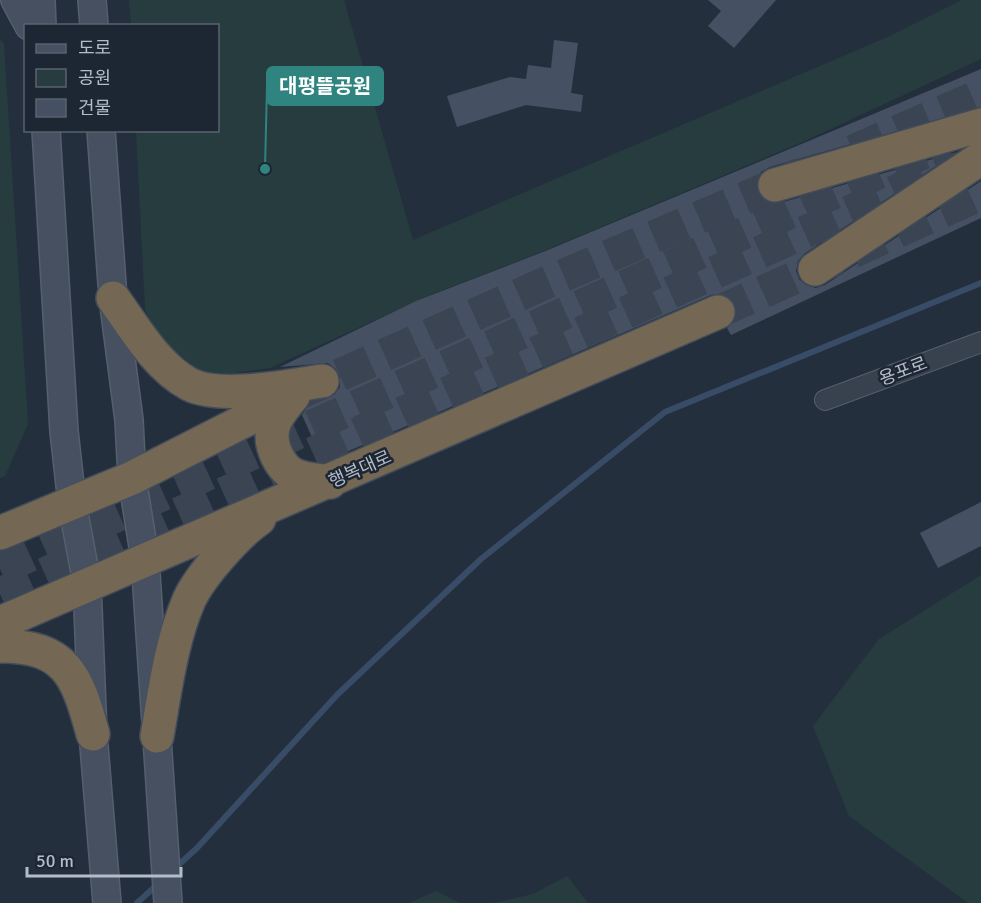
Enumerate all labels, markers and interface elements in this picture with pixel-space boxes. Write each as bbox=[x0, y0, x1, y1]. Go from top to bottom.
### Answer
legend bbox=[24, 24, 219, 132]
text: 도로 bbox=[78, 37, 111, 59]
text: 공원 bbox=[78, 67, 111, 89]
callout: 대평뜰공원 bbox=[267, 67, 383, 105]
text: 대평뜰공원 bbox=[279, 74, 371, 99]
text: 건물 bbox=[78, 97, 111, 119]
street label: 용포로 bbox=[876, 352, 930, 390]
street label: 행복대로 bbox=[325, 445, 395, 493]
scale bar bbox=[27, 840, 182, 878]
text: 50 m bbox=[36, 850, 74, 872]

